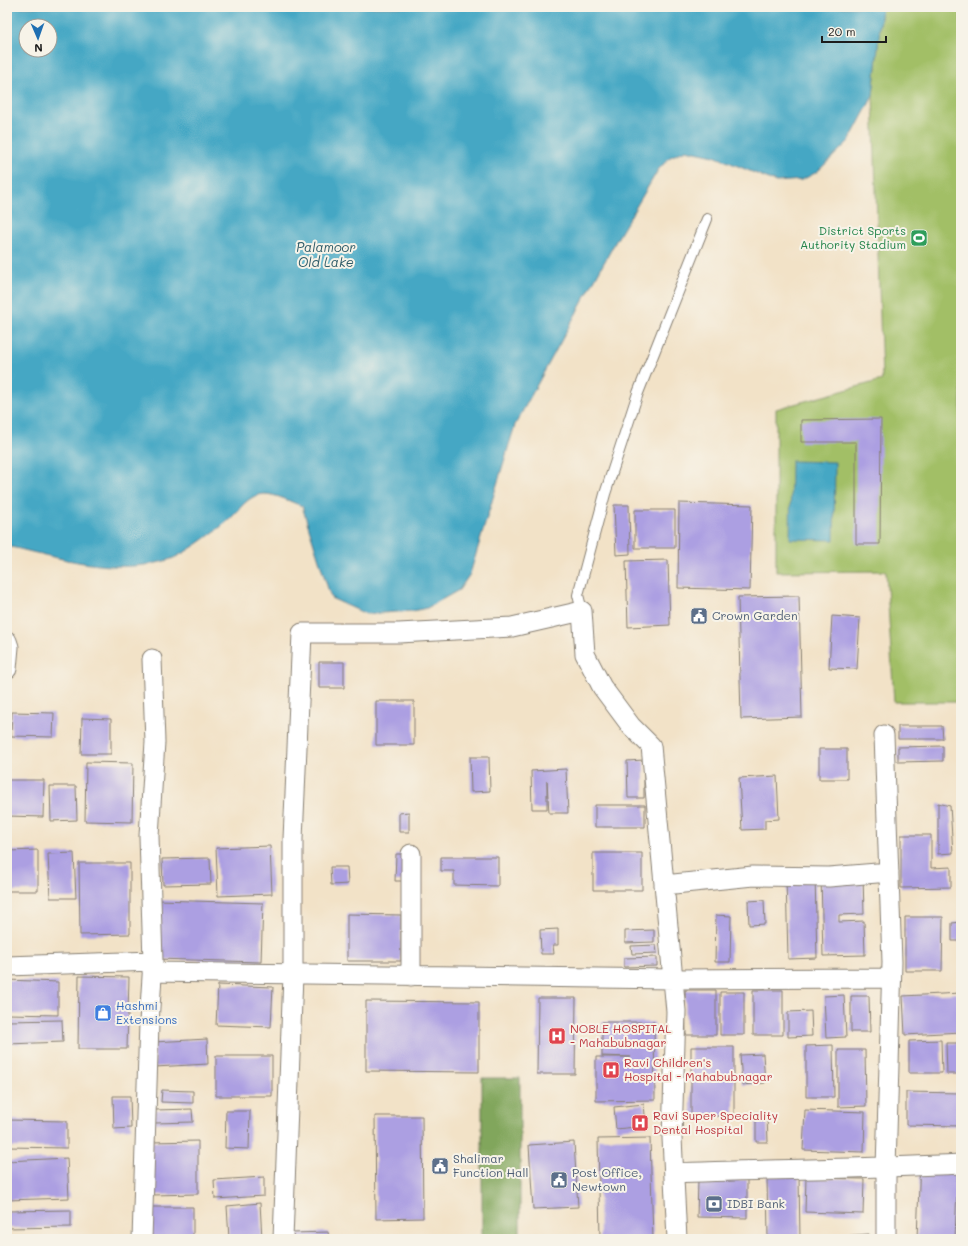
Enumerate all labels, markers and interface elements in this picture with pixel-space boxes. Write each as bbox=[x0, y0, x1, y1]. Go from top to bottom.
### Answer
north arrow bbox=[18, 18, 58, 58]
scale bar bbox=[822, 18, 886, 44]
text: 20 m bbox=[828, 23, 856, 39]
text: N bbox=[34, 41, 43, 56]
place label: District Sports Authority Stadium bbox=[800, 222, 906, 252]
sports icon: District Sports Authority Stadium bbox=[909, 228, 929, 248]
water label: Palamoor Old Lake bbox=[296, 238, 356, 270]
public building icon: Crown Garden bbox=[689, 606, 709, 626]
place label: Crown Garden bbox=[712, 607, 798, 623]
place label: Hashmi Extensions bbox=[116, 997, 178, 1027]
shop icon: Hashmi Extensions bbox=[93, 1003, 113, 1023]
place label: NOBLE HOSPITAL - Mahabubnagar bbox=[570, 1020, 672, 1050]
hospital icon: NOBLE HOSPITAL - Mahabubnagar bbox=[547, 1026, 567, 1046]
place label: Ravi Children's Hospital - Mahabubnagar bbox=[624, 1054, 773, 1084]
hospital icon: Ravi Children's Hospital - Mahabubnagar bbox=[601, 1060, 621, 1080]
place label: Ravi Super Speciality Dental Hospital bbox=[653, 1107, 778, 1137]
hospital icon: Ravi Super Speciality Dental Hospital bbox=[630, 1113, 650, 1133]
place label: Shalimar Function Hall bbox=[453, 1150, 529, 1180]
public building icon: Shalimar Function Hall bbox=[430, 1156, 450, 1176]
place label: Post Office, Newtown bbox=[572, 1164, 642, 1194]
public building icon: Post Office, Newtown bbox=[549, 1170, 569, 1190]
bank icon: IDBI Bank bbox=[704, 1194, 724, 1214]
place label: IDBI Bank bbox=[727, 1195, 785, 1211]

